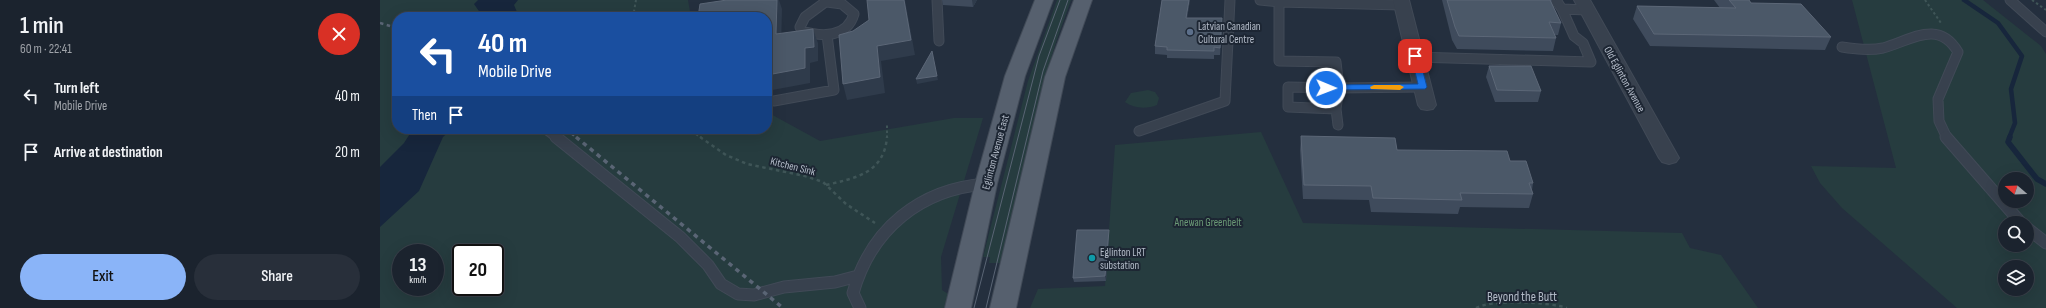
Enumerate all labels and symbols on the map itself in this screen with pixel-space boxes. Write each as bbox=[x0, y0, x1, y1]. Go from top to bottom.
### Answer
place label: Latvian Canadian Cultural Centre bbox=[1198, 20, 1261, 46]
marker: Latvian Canadian Cultural Centre bbox=[1185, 27, 1195, 37]
pin bbox=[1398, 39, 1432, 73]
street label: Old Eglinton Avenue bbox=[1601, 44, 1648, 114]
position arrow bbox=[1305, 67, 1347, 109]
street label: Eglinton Avenue East bbox=[979, 113, 1012, 191]
street label: Kitchen Sink bbox=[769, 155, 818, 179]
north arrow bbox=[1998, 172, 2034, 208]
park label: Anewan Greenbelt bbox=[1173, 216, 1242, 229]
speed limit sign: 20 bbox=[452, 244, 504, 296]
place label: Eglinton LRT substation bbox=[1100, 246, 1146, 272]
marker: Eglinton LRT substation bbox=[1087, 253, 1097, 263]
street label: Beyond the Butt bbox=[1487, 289, 1557, 305]

